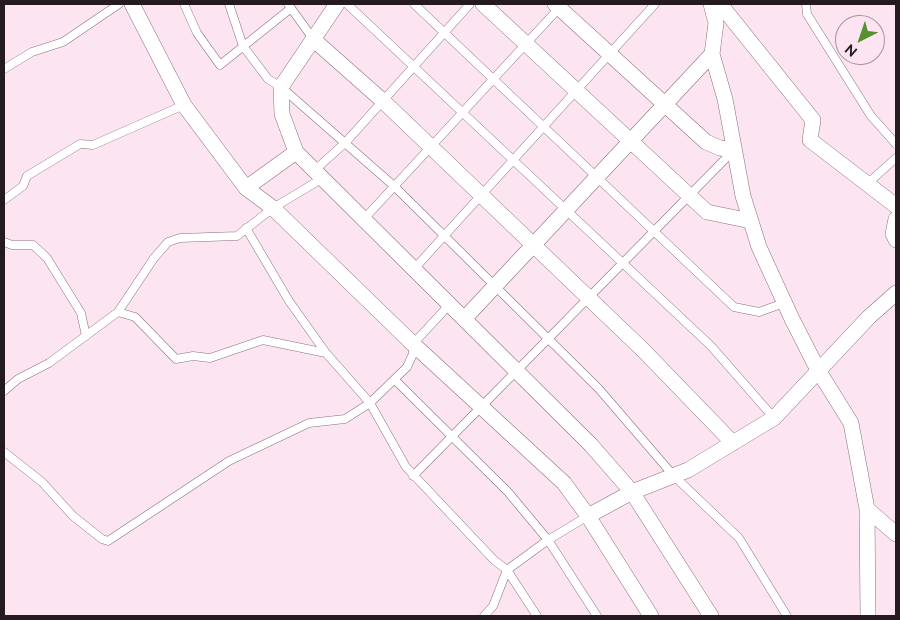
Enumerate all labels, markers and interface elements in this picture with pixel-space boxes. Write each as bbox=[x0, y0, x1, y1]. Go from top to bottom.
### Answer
north arrow bbox=[835, 15, 885, 65]
text: N bbox=[842, 41, 860, 60]

